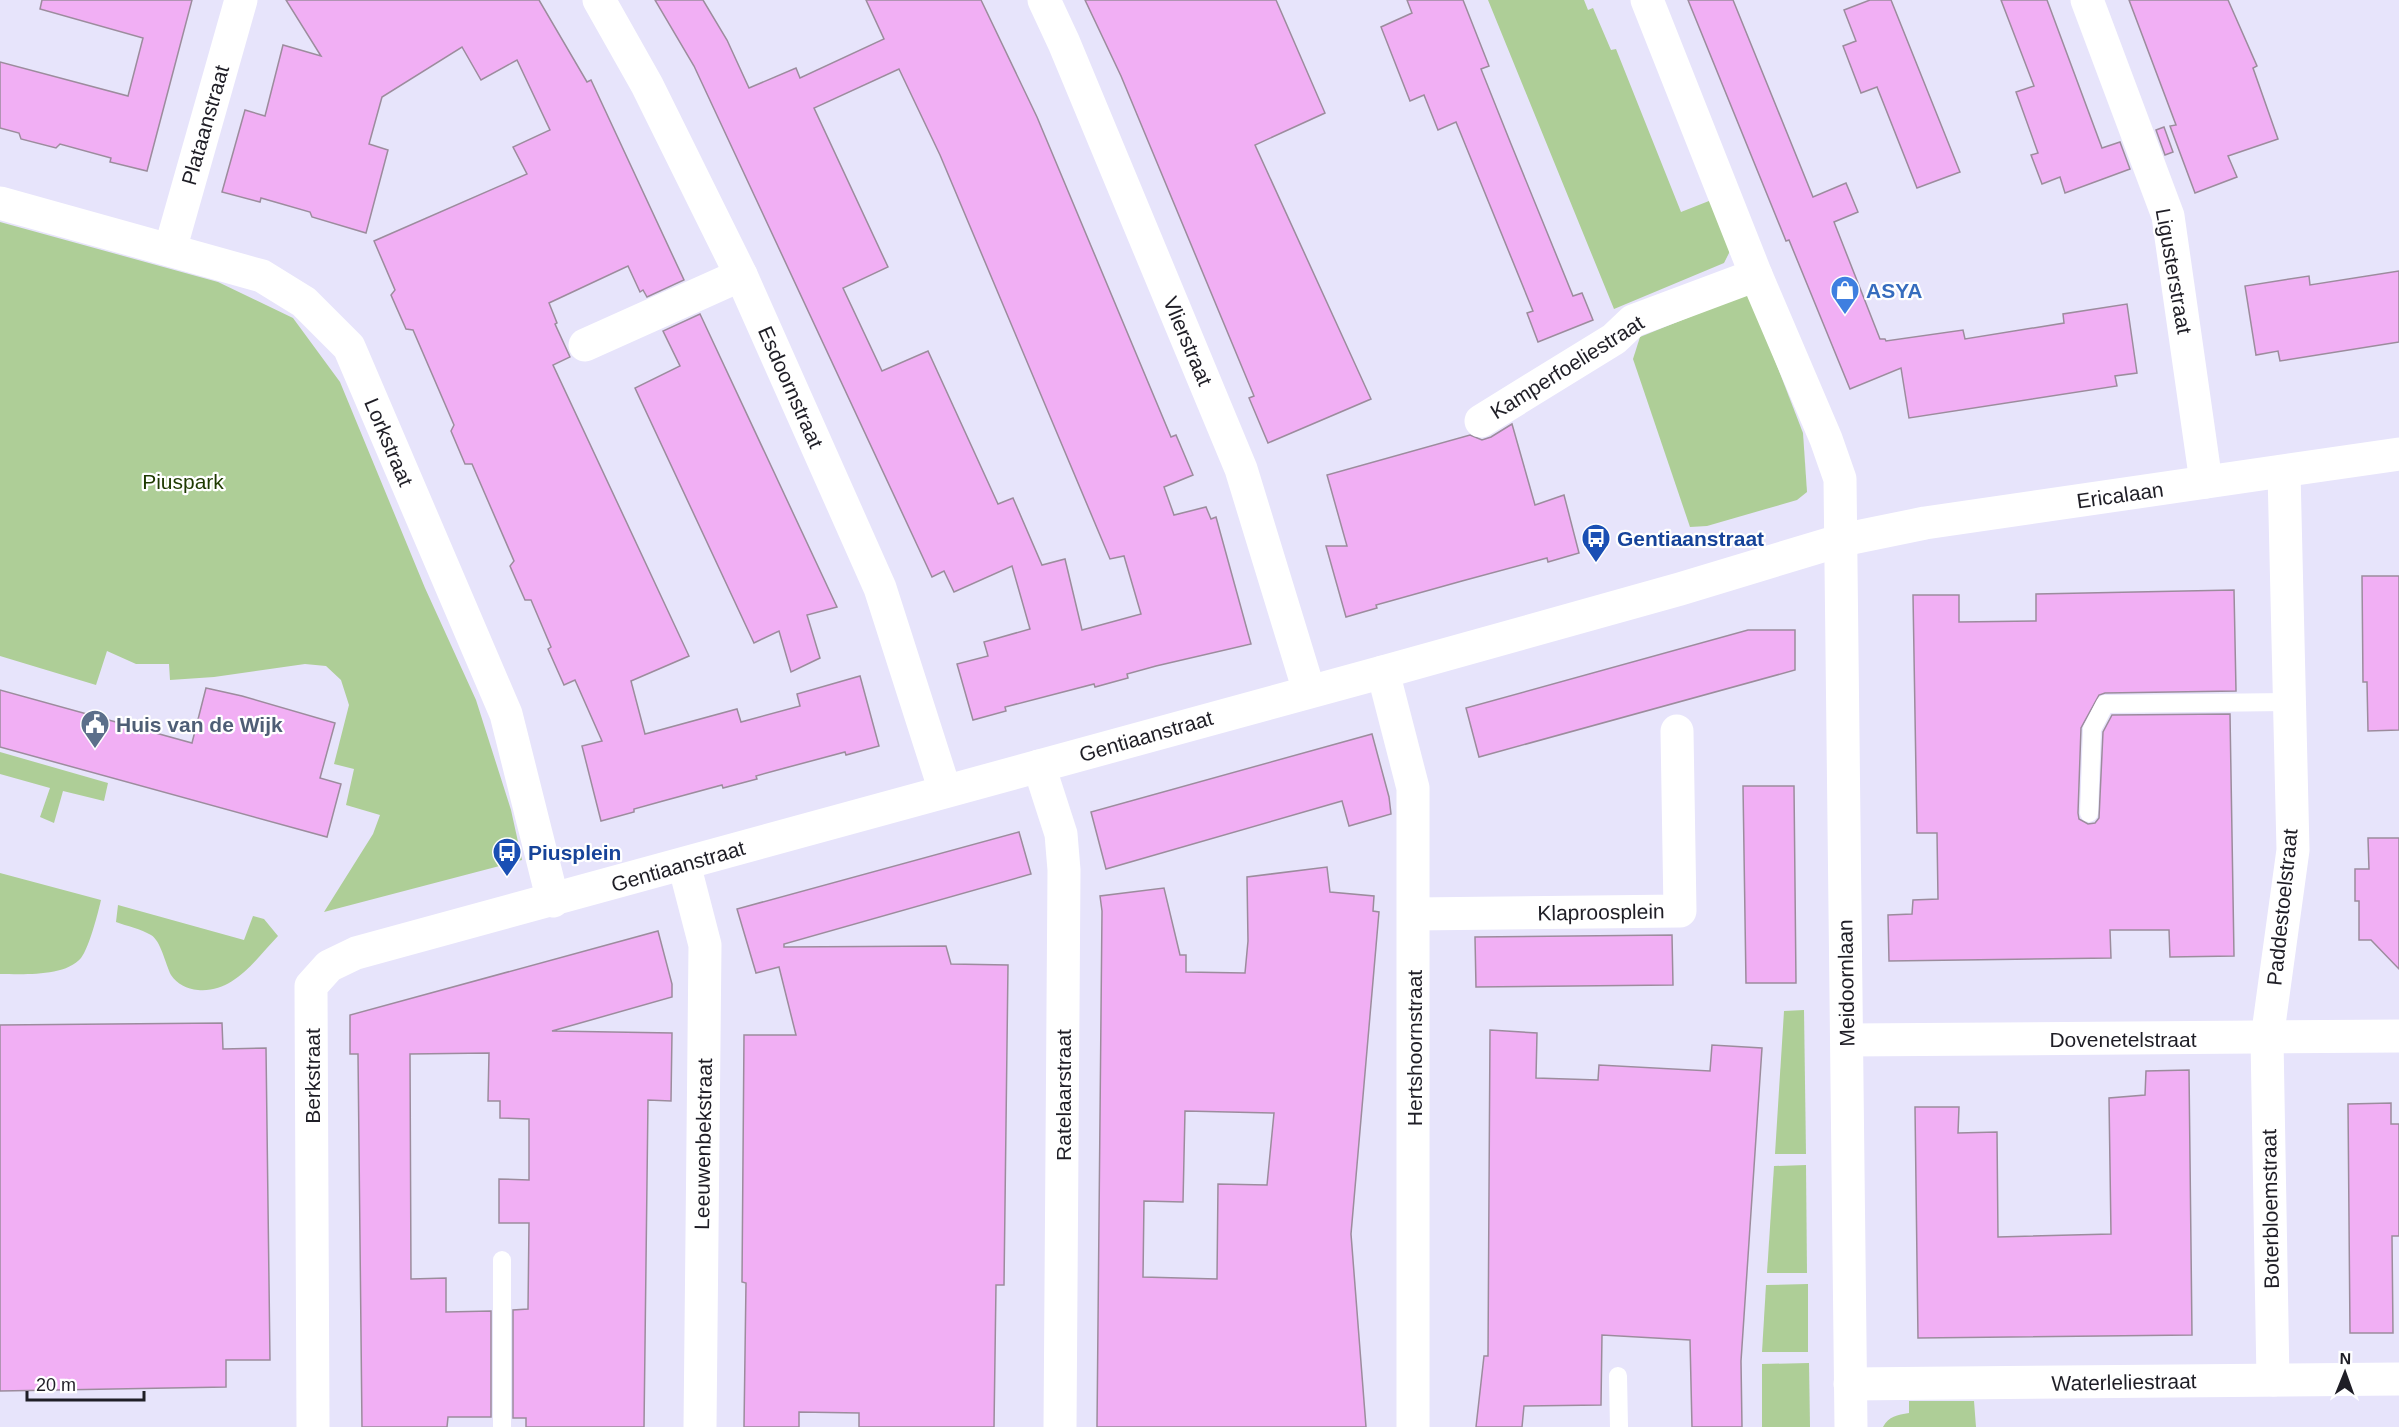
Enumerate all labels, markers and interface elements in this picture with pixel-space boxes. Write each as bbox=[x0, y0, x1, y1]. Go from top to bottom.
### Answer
street label: Plataanstraat bbox=[177, 62, 233, 188]
street label: Ligusterstraat bbox=[2152, 206, 2196, 336]
shop icon: ASYA bbox=[1829, 274, 1861, 316]
place label: ASYA bbox=[1866, 279, 1922, 302]
street label: Vlierstraat bbox=[1159, 293, 1217, 389]
street label: Kamperfoeliestraat bbox=[1486, 310, 1648, 423]
street label: Esdoornstraat bbox=[754, 323, 828, 452]
street label: Lorkstraat bbox=[360, 395, 418, 490]
park label: Piuspark bbox=[142, 470, 224, 493]
street label: Ericalaan bbox=[2075, 478, 2165, 512]
bus stop icon: Gentiaanstraat bbox=[1580, 522, 1612, 564]
place label: Gentiaanstraat bbox=[1617, 527, 1764, 550]
street label: Gentiaanstraat bbox=[1077, 706, 1216, 766]
public building icon: Huis van de Wijk bbox=[79, 708, 111, 750]
place label: Huis van de Wijk bbox=[116, 713, 283, 736]
street label: Paddestoelstraat bbox=[2262, 827, 2302, 987]
bus stop icon: Piusplein bbox=[491, 836, 523, 878]
street label: Gentiaanstraat bbox=[609, 836, 748, 896]
place label: Piusplein bbox=[528, 841, 621, 864]
street label: Klaproosplein bbox=[1537, 899, 1665, 925]
street label: Meidoornlaan bbox=[1833, 919, 1859, 1047]
street label: Hertshoornstraat bbox=[1403, 970, 1426, 1126]
street label: Berkstraat bbox=[301, 1028, 324, 1124]
street label: Dovenetelstraat bbox=[2049, 1028, 2197, 1051]
street label: Ratelaarstraat bbox=[1052, 1029, 1075, 1161]
street label: Leeuwenbekstraat bbox=[690, 1058, 716, 1230]
street label: Boterbloemstraat bbox=[2257, 1129, 2283, 1289]
north arrow bbox=[2315, 1343, 2375, 1403]
text: N bbox=[2339, 1350, 2351, 1367]
scale bar bbox=[27, 1364, 144, 1402]
street label: Waterleliestraat bbox=[2051, 1369, 2197, 1395]
text: 20 m bbox=[36, 1375, 76, 1395]

